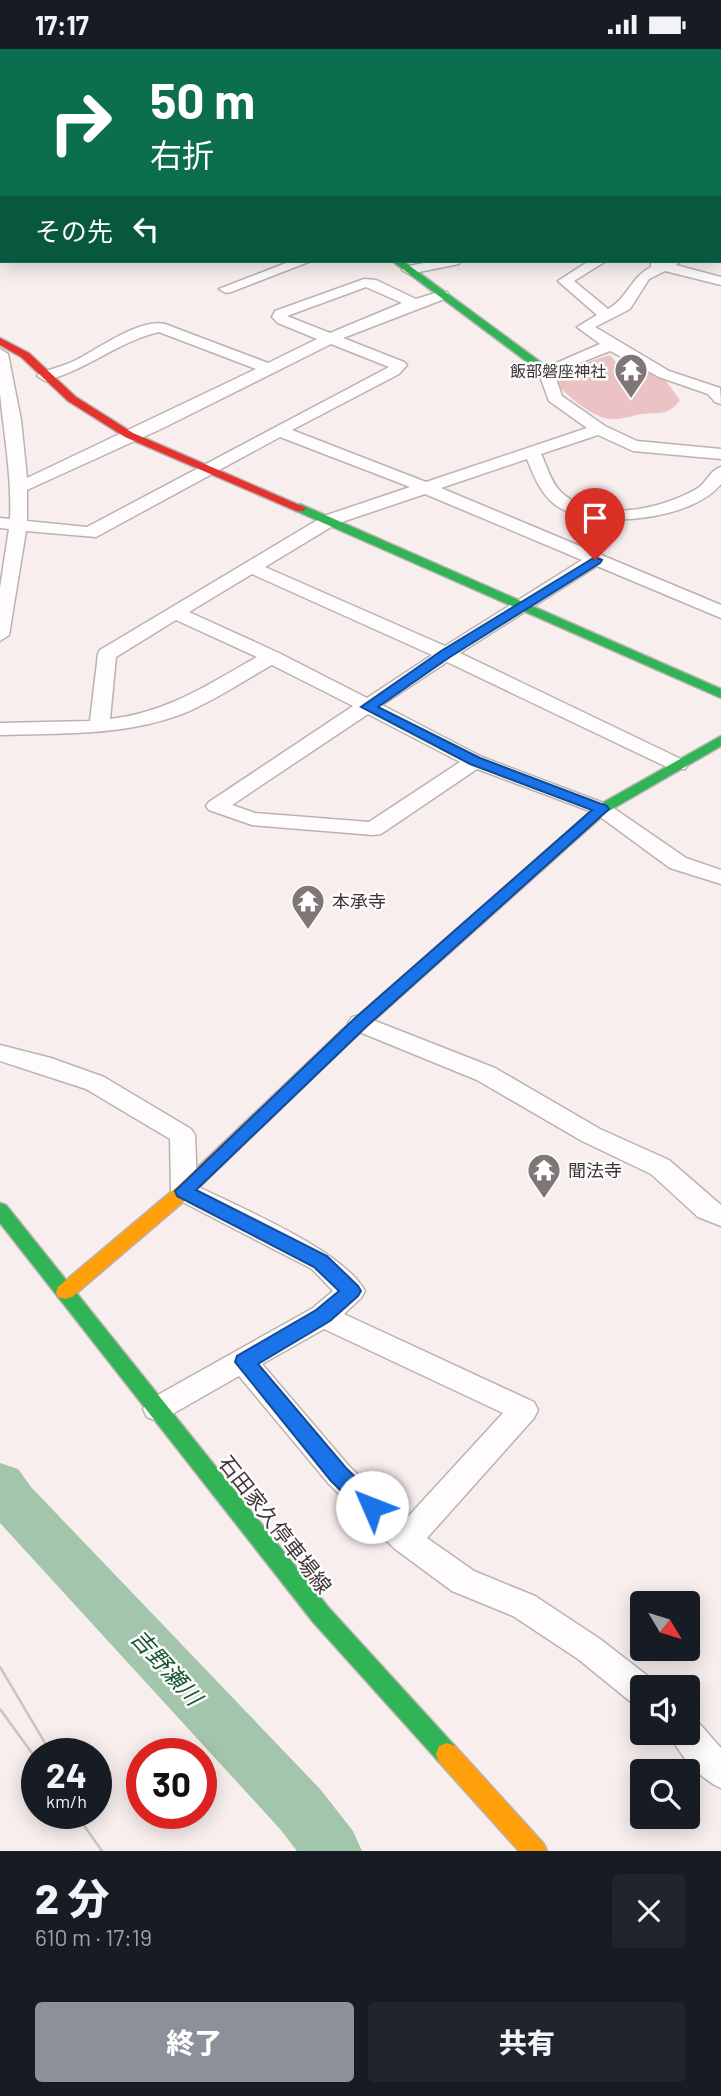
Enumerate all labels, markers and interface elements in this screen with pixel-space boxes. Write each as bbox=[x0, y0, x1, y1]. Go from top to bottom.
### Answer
text: 17:17 bbox=[35, 9, 89, 40]
text: 50 m bbox=[150, 70, 255, 129]
icon: right bbox=[35, 77, 126, 168]
text: 右折 bbox=[150, 135, 214, 173]
icon: left bbox=[127, 210, 165, 248]
text: その先 bbox=[35, 215, 113, 246]
temple icon: 飯部磐座神社 bbox=[612, 351, 650, 400]
place label: 飯部磐座神社 bbox=[510, 361, 606, 380]
pin bbox=[565, 488, 625, 560]
icon: arrive bbox=[576, 499, 614, 537]
temple icon: 本承寺 bbox=[289, 882, 327, 931]
place label: 本承寺 bbox=[332, 890, 386, 912]
temple icon: 聞法寺 bbox=[525, 1151, 563, 1200]
place label: 聞法寺 bbox=[568, 1159, 622, 1181]
street label: 石田家久停車場線 bbox=[214, 1450, 338, 1598]
position arrow bbox=[335, 1470, 409, 1544]
north arrow bbox=[630, 1591, 700, 1661]
map controls bbox=[630, 1591, 700, 1829]
water label: 吉野瀬川 bbox=[126, 1623, 210, 1713]
button: sound bbox=[630, 1675, 700, 1745]
speed limit sign: 30 bbox=[126, 1738, 217, 1829]
text: 24 bbox=[46, 1753, 87, 1795]
button: search bbox=[630, 1759, 700, 1829]
text: km/h bbox=[46, 1790, 87, 1812]
text: 2 分 bbox=[35, 1872, 109, 1922]
button: close bbox=[612, 1874, 686, 1948]
text: 610 m · 17:19 bbox=[35, 1923, 152, 1951]
button: 終了 bbox=[35, 2002, 354, 2082]
button: 共有 bbox=[368, 2002, 686, 2082]

